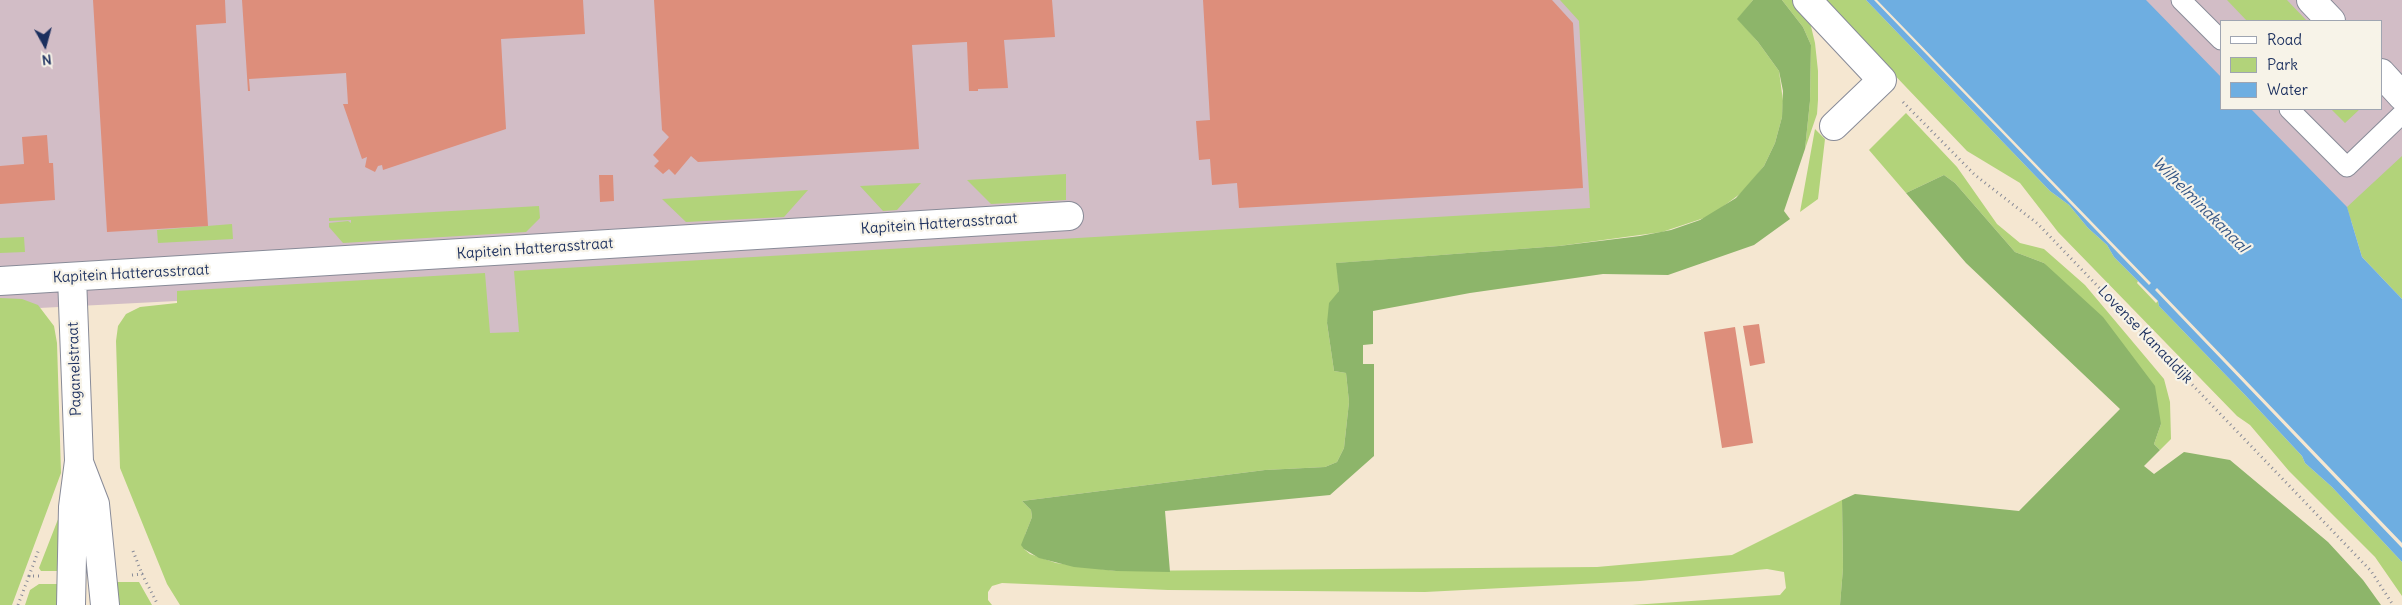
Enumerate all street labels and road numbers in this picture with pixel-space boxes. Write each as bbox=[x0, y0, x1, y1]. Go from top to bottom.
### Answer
street label: Kapitein Hatterasstraat bbox=[860, 210, 1018, 238]
street label: Kapitein Hatterasstraat bbox=[456, 235, 614, 263]
street label: Kapitein Hatterasstraat bbox=[52, 261, 210, 287]
street label: Lovense Kanaaldijk bbox=[2094, 282, 2196, 388]
street label: Paganelstraat bbox=[64, 322, 86, 416]

